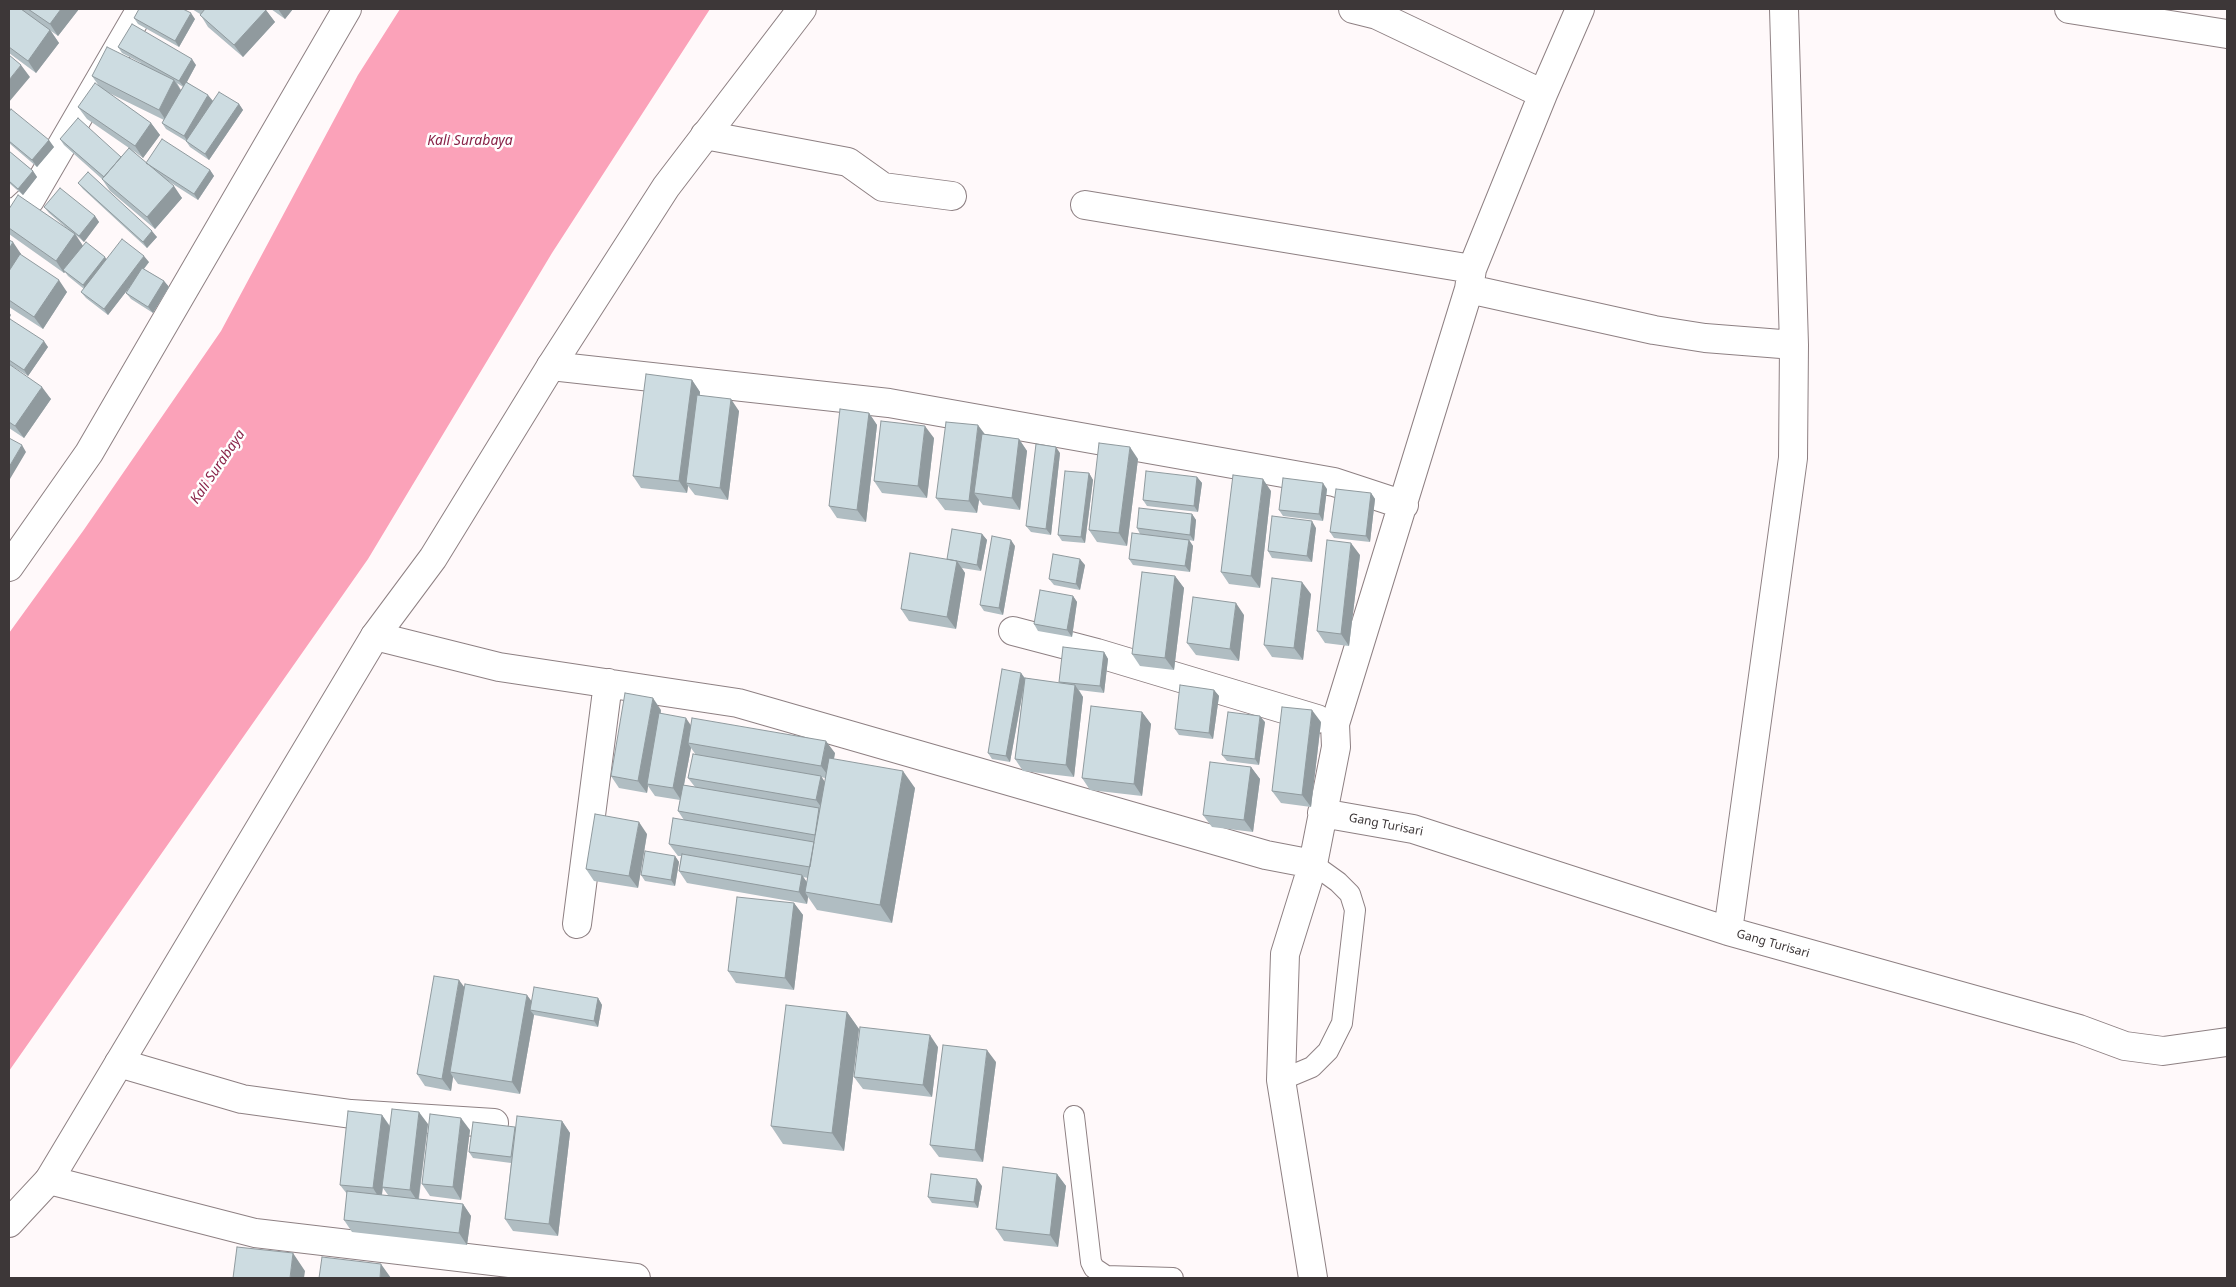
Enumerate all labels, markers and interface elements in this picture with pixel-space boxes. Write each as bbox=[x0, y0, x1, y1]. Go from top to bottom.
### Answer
water label: Kali Surabaya bbox=[427, 133, 513, 149]
water label: Kali Surabaya bbox=[187, 427, 249, 507]
street label: Gang Turisari bbox=[1348, 811, 1424, 839]
street label: Gang Turisari bbox=[1735, 927, 1811, 961]

